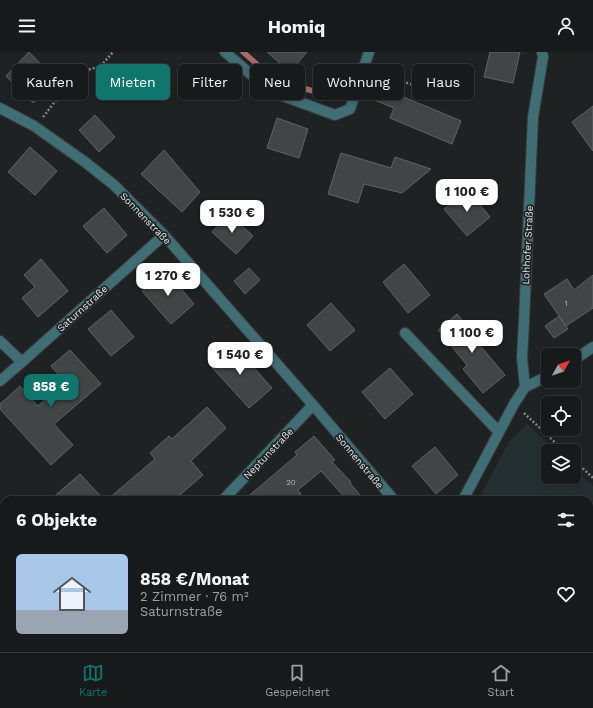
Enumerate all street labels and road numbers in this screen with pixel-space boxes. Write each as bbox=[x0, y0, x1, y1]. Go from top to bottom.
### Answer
street label: Sonnenstraße bbox=[118, 190, 173, 247]
street label: Lohhofer Straße bbox=[520, 205, 535, 285]
street label: Saturnstraße bbox=[55, 283, 110, 334]
street label: Neptunstraße bbox=[241, 425, 296, 481]
street label: Sonnenstraße bbox=[334, 432, 386, 491]

